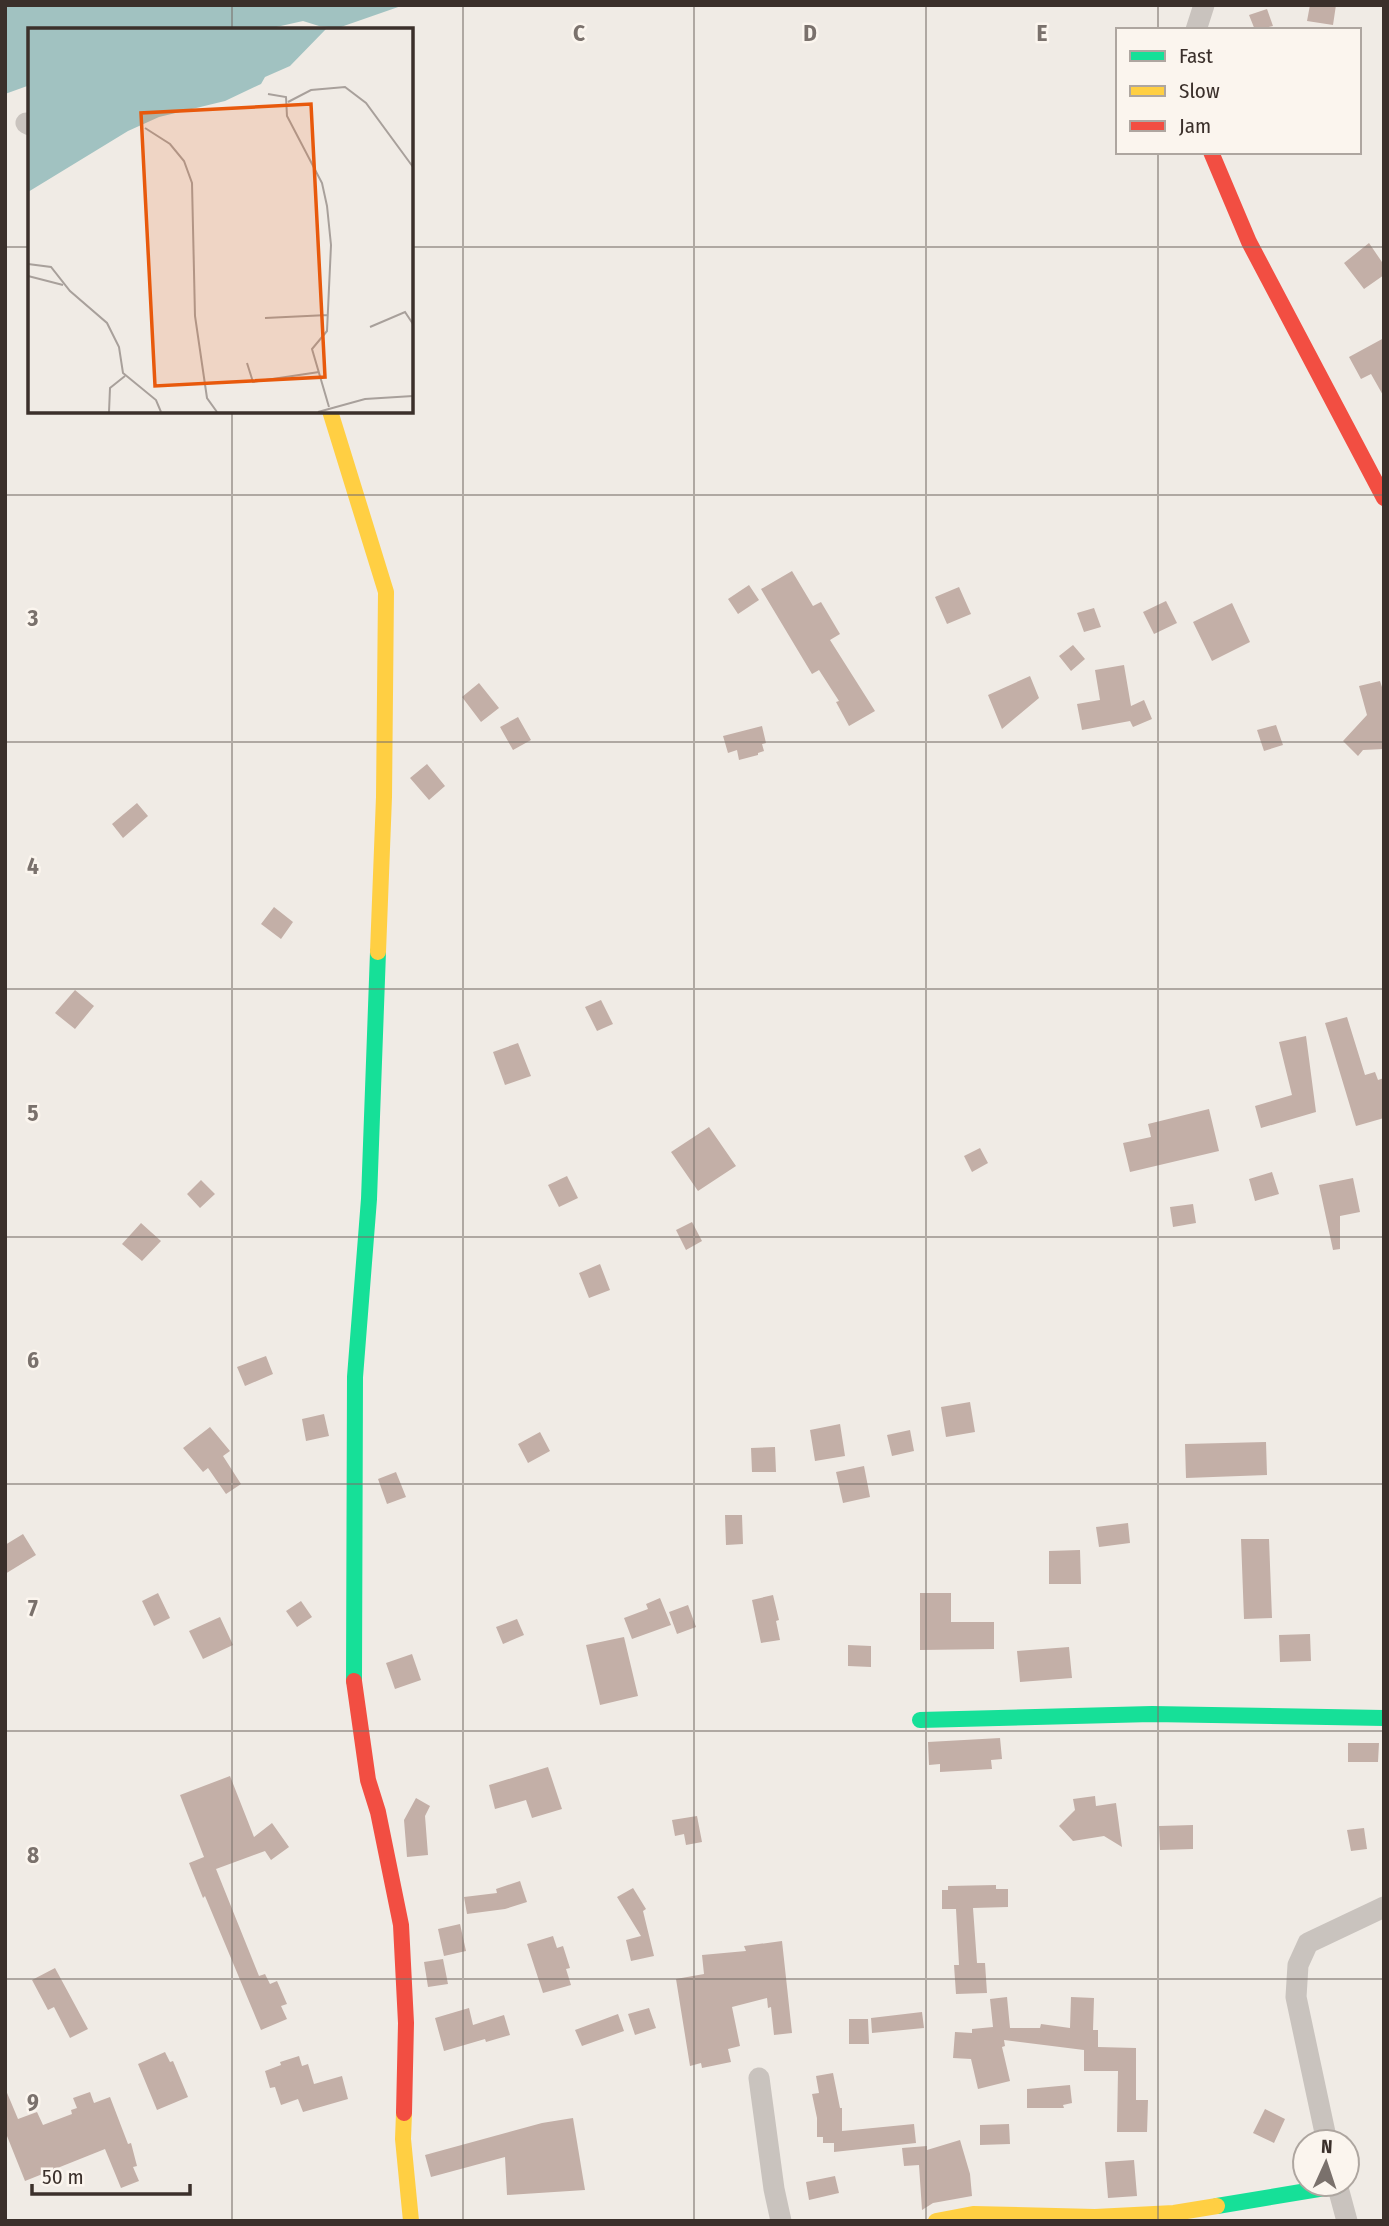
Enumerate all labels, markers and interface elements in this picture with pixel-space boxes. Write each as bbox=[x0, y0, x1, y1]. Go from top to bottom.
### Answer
text: C bbox=[573, 19, 585, 47]
text: D bbox=[803, 19, 817, 47]
text: E bbox=[1037, 19, 1048, 47]
inset map bbox=[28, 28, 413, 413]
legend bbox=[1116, 28, 1361, 154]
text: Fast bbox=[1179, 43, 1213, 69]
text: Slow bbox=[1179, 78, 1220, 104]
text: Jam bbox=[1179, 113, 1211, 139]
text: 3 bbox=[27, 604, 39, 632]
text: 4 bbox=[27, 852, 39, 880]
text: 5 bbox=[27, 1099, 39, 1127]
text: 6 bbox=[27, 1346, 39, 1374]
text: 7 bbox=[28, 1594, 38, 1622]
text: 8 bbox=[27, 1841, 39, 1869]
text: 9 bbox=[27, 2088, 39, 2116]
north arrow bbox=[1291, 2128, 1361, 2198]
text: N bbox=[1321, 2135, 1333, 2158]
scale bar bbox=[32, 2152, 189, 2196]
text: 50 m bbox=[42, 2164, 84, 2190]

